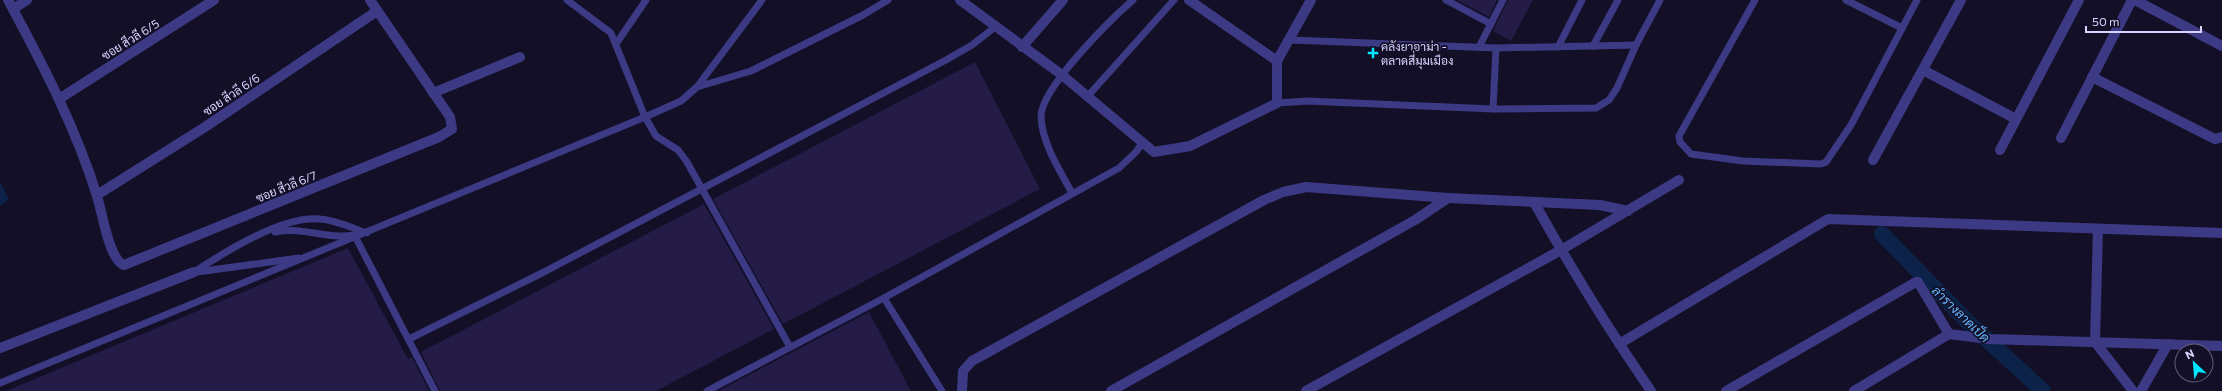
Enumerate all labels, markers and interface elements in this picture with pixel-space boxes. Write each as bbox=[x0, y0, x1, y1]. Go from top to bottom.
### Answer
scale bar bbox=[2086, 8, 2201, 34]
text: 50 m bbox=[2092, 14, 2120, 28]
street label: ซอย สีวลี 6/5 bbox=[99, 16, 161, 62]
place label: คลังยาอาม่า - ตลาดสี่มุมเมือง bbox=[1381, 39, 1453, 70]
marker: คลังยาอาม่า - ตลาดสี่มุมเมือง bbox=[1368, 48, 1378, 58]
street label: ซอย สีวลี 6/6 bbox=[200, 70, 262, 118]
street label: ซอย สีวลี 6/7 bbox=[253, 167, 319, 205]
water label: ลำรางลาดเป็ด bbox=[1929, 282, 1994, 346]
north arrow bbox=[2174, 343, 2214, 383]
text: N bbox=[2183, 346, 2196, 361]

